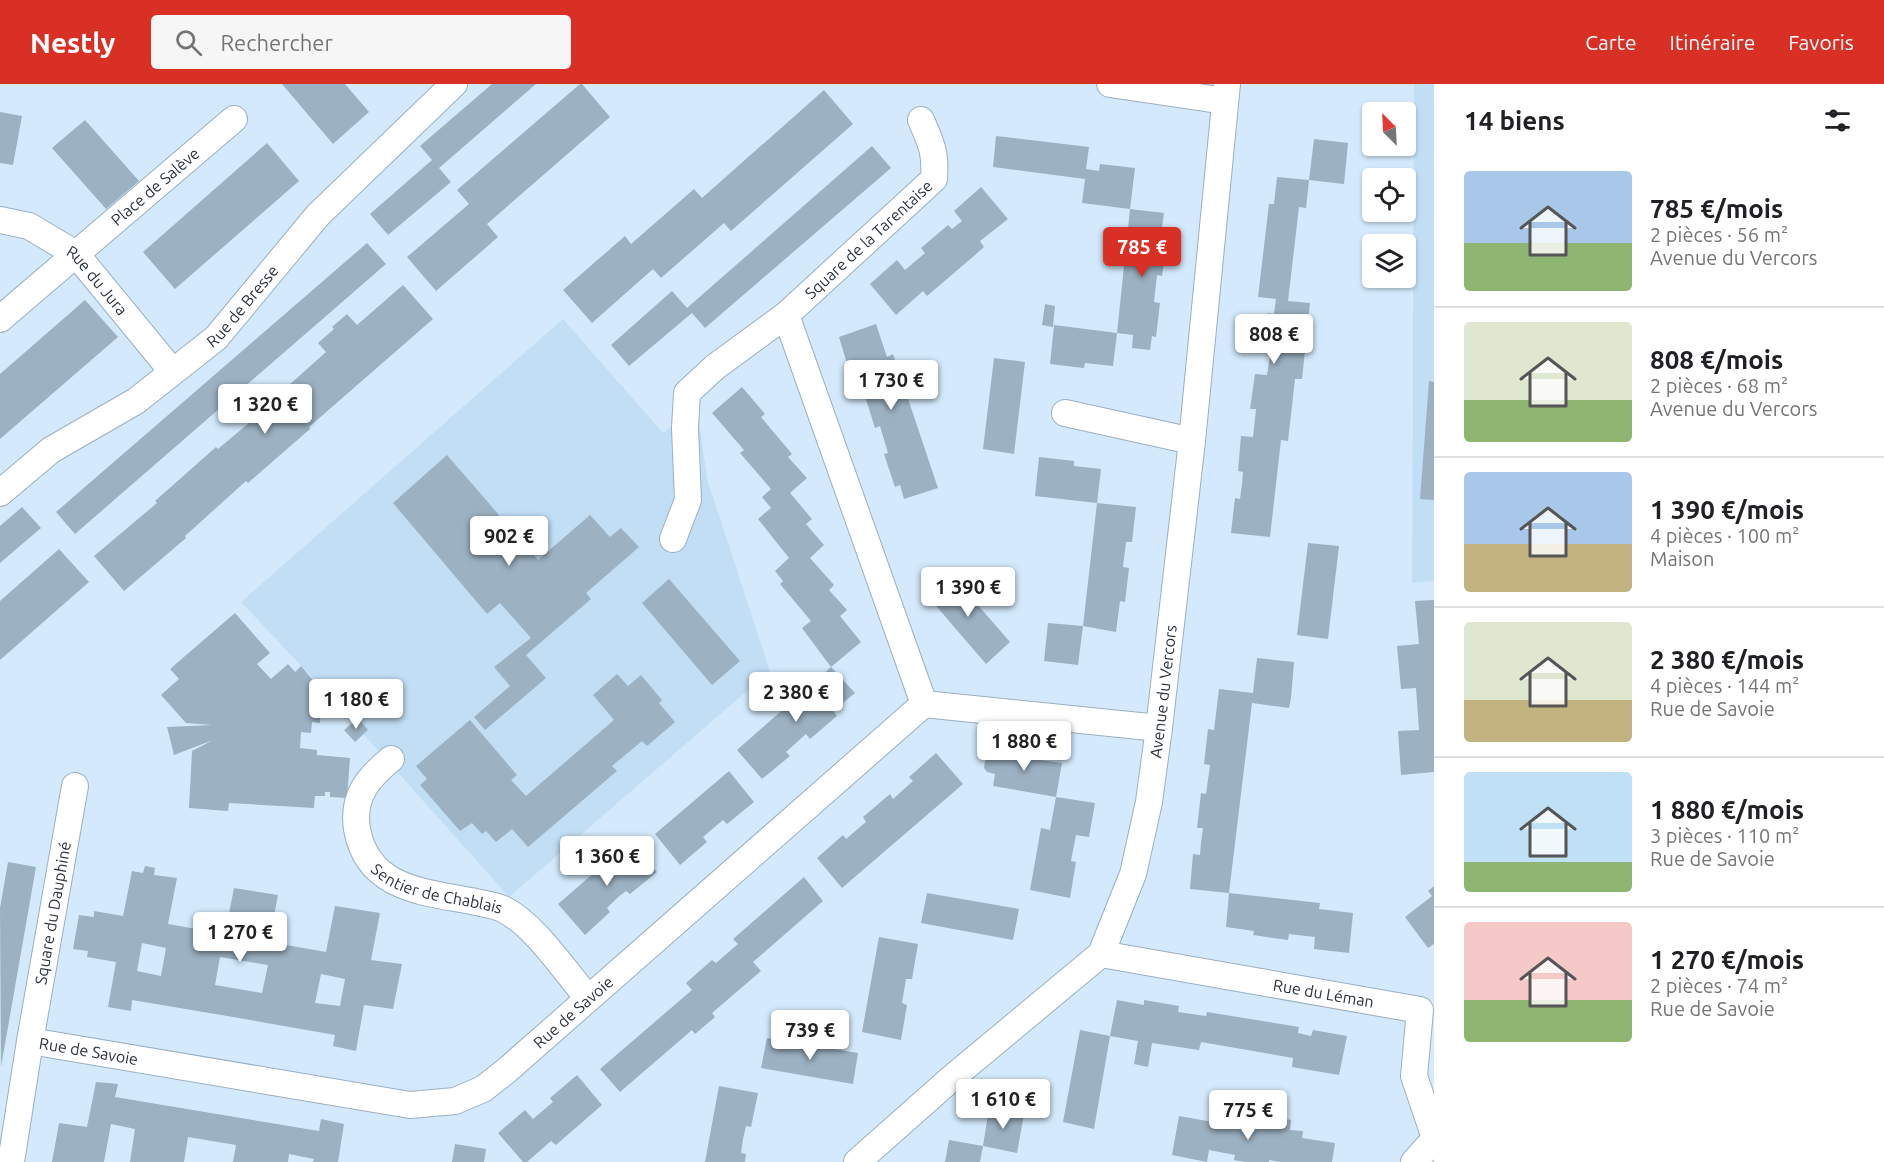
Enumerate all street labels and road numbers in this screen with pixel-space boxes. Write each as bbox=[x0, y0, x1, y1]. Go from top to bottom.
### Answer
street label: Place de Salève bbox=[107, 144, 203, 229]
street label: Square de la Tarentaise bbox=[801, 176, 936, 302]
street label: Rue du Jura bbox=[64, 242, 131, 319]
street label: Rue de Bresse bbox=[203, 261, 282, 351]
street label: Avenue du Vercors bbox=[1146, 624, 1180, 759]
street label: Square du Dauphiné bbox=[31, 840, 74, 986]
street label: Sentier de Chablais bbox=[368, 860, 505, 917]
street label: Rue de Savoie bbox=[530, 972, 617, 1052]
street label: Rue du Léman bbox=[1272, 975, 1375, 1011]
street label: Rue de Savoie bbox=[38, 1034, 140, 1068]

